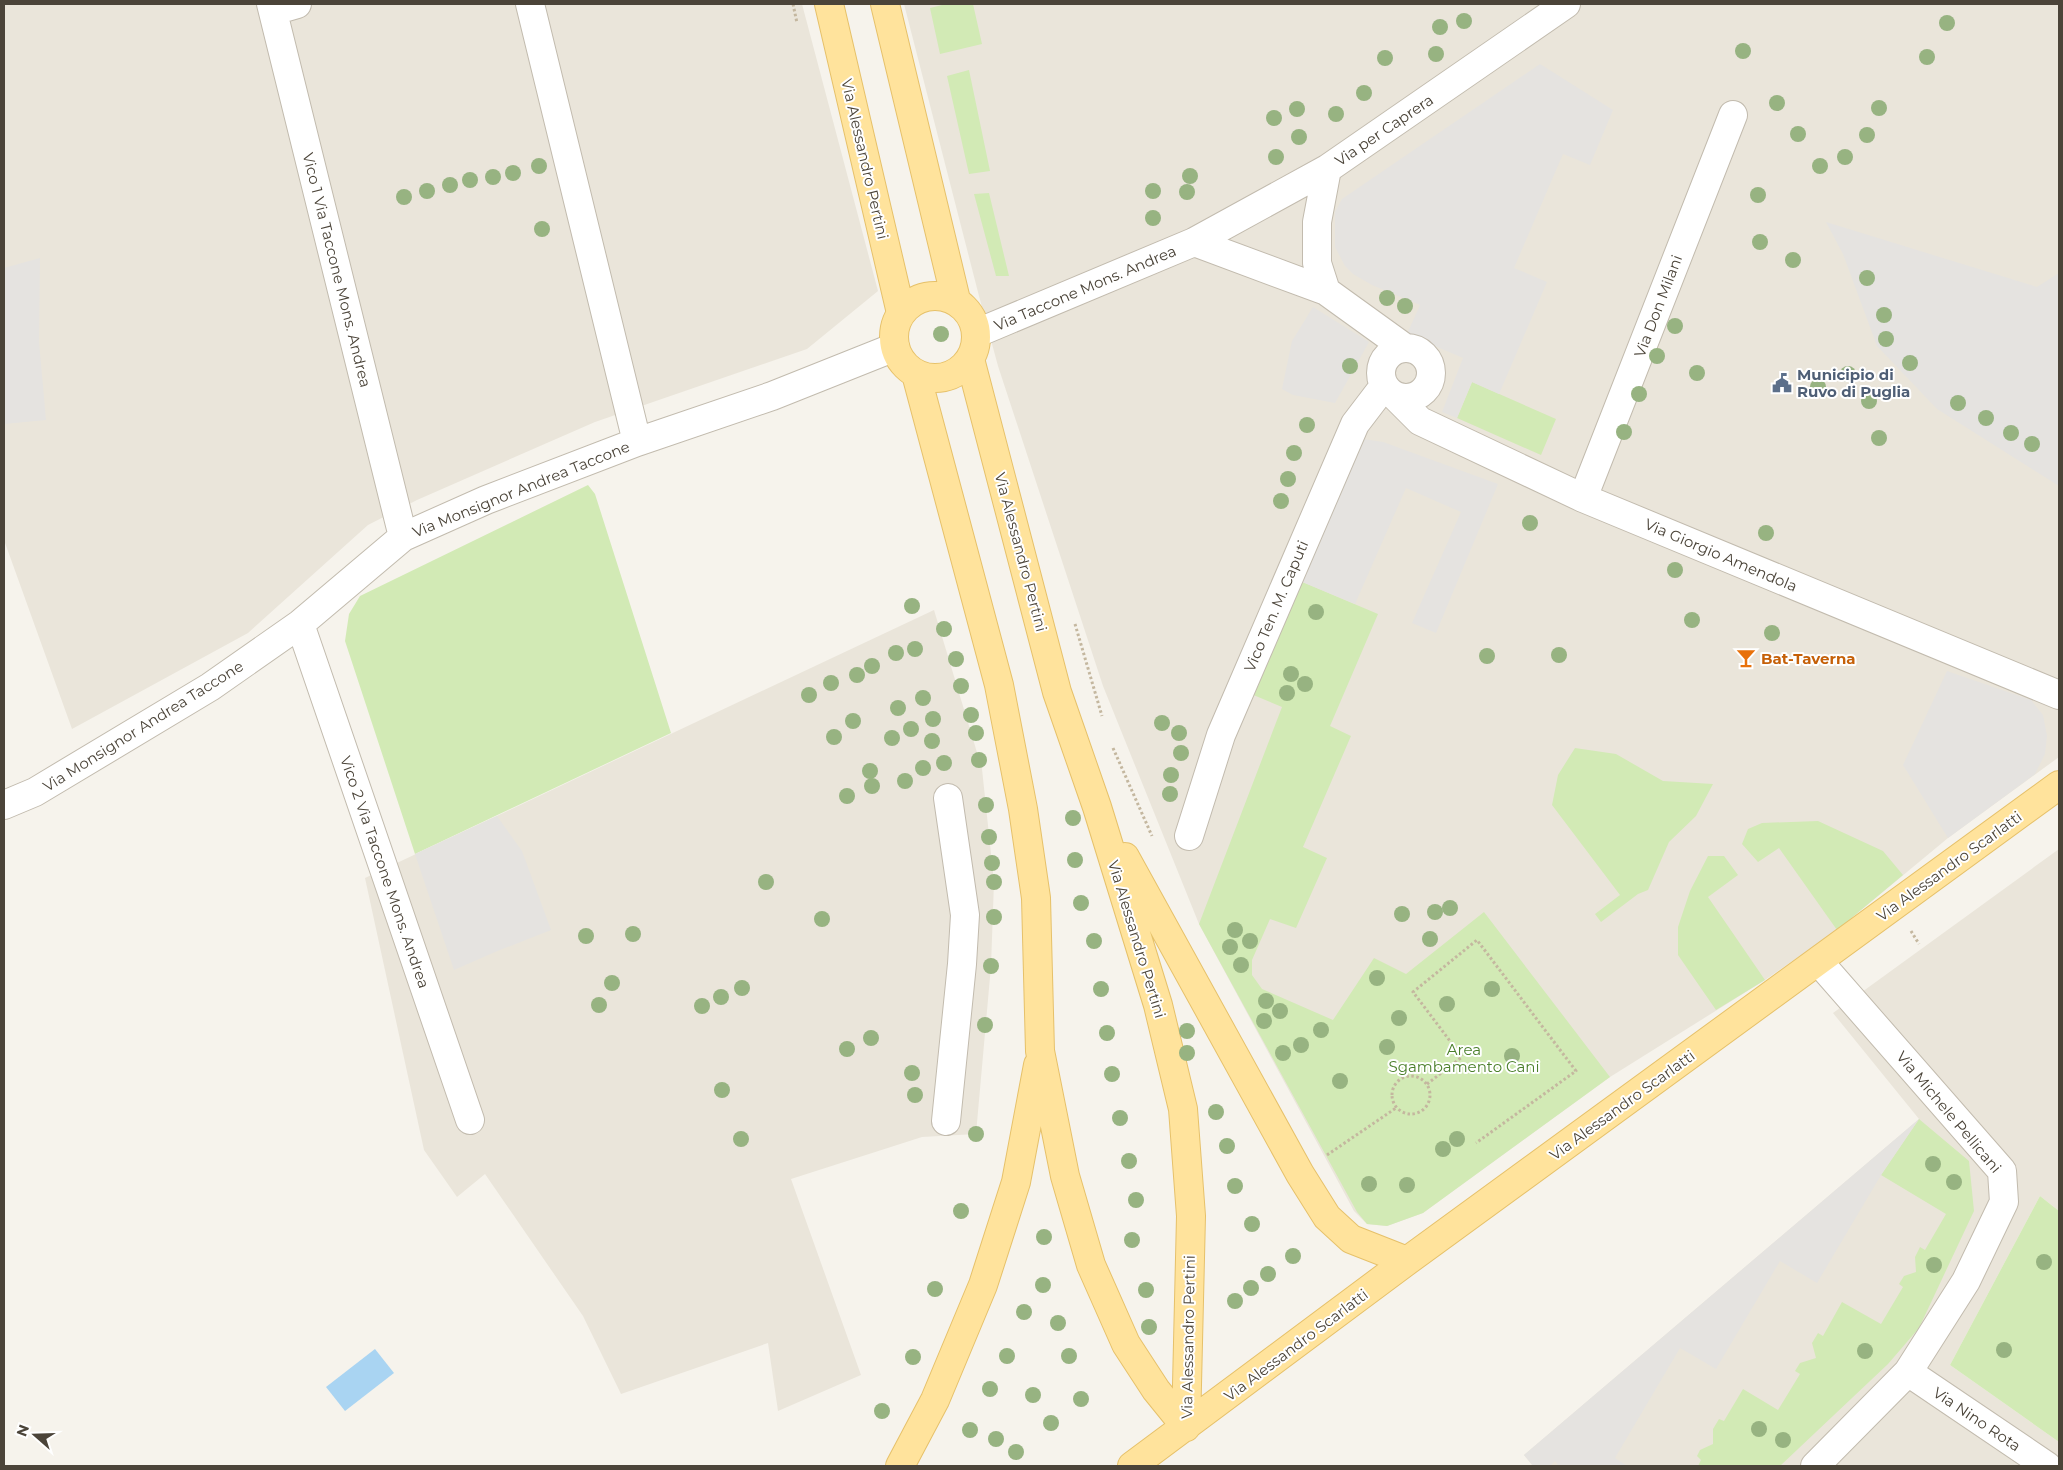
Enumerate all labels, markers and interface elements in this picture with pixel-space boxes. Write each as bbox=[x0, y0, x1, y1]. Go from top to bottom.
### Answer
street label: Via Alessandro Pertini bbox=[837, 77, 893, 241]
street label: Via per Caprera bbox=[1331, 90, 1437, 170]
street label: Vico 1 Via Taccone Mons. Andrea bbox=[299, 151, 375, 389]
street label: Via Taccone Mons. Andrea bbox=[991, 241, 1179, 335]
street label: Via Don Milani bbox=[1630, 252, 1686, 360]
place label: Municipio di Ruvo di Puglia bbox=[1797, 365, 1910, 401]
public building icon: Municipio di Ruvo di Puglia bbox=[1771, 372, 1793, 394]
street label: Via Monsignor Andrea Taccone bbox=[410, 437, 632, 541]
street label: Via Alessandro Pertini bbox=[991, 470, 1051, 634]
street label: Via Giorgio Amendola bbox=[1642, 514, 1800, 596]
street label: Vico Ten. M. Caputi bbox=[1240, 537, 1312, 675]
bar icon: Bat-Taverna bbox=[1735, 647, 1757, 669]
place label: Bat-Taverna bbox=[1761, 649, 1856, 668]
street label: Via Monsignor Andrea Taccone bbox=[39, 656, 247, 796]
street label: Vico 2 Via Taccone Mons. Andrea bbox=[336, 753, 434, 991]
street label: Via Alessandro Scarlatti bbox=[1873, 807, 2025, 925]
street label: Via Alessandro Pertini bbox=[1104, 858, 1170, 1020]
park label: Area Sgambamento Cani bbox=[1388, 1040, 1540, 1076]
street label: Via Alessandro Scarlatti bbox=[1546, 1046, 1698, 1164]
street label: Via Michele Pellicani bbox=[1892, 1047, 2006, 1177]
street label: Via Alessandro Pertini bbox=[1177, 1255, 1199, 1419]
street label: Via Alessandro Scarlatti bbox=[1220, 1285, 1372, 1405]
street label: Via Nino Rota bbox=[1930, 1383, 2024, 1455]
north arrow bbox=[10, 1410, 60, 1460]
text: N bbox=[12, 1422, 33, 1439]

